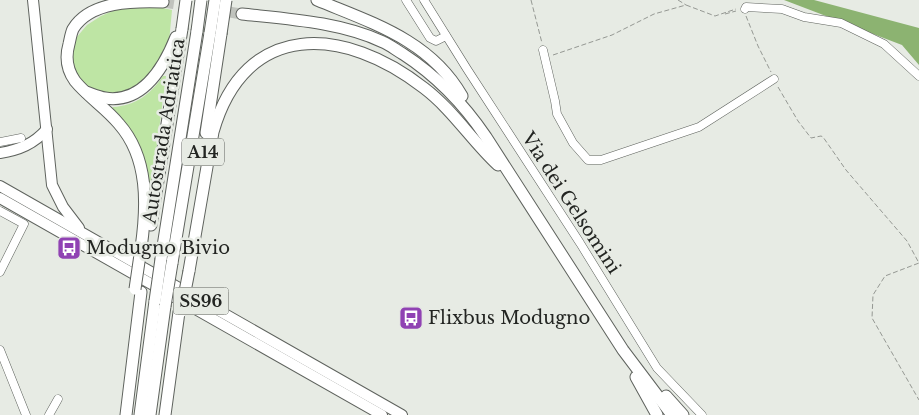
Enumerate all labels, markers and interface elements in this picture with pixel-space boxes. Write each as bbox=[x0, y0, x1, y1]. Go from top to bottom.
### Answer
street label: Autostrada Adriatica bbox=[138, 37, 190, 226]
street label: Via dei Gelsomini bbox=[516, 127, 625, 278]
road number: A14 bbox=[182, 138, 224, 166]
bus stop icon: Modugno Bivio bbox=[56, 235, 82, 261]
place label: Modugno Bivio bbox=[86, 237, 230, 259]
road number: SS96 bbox=[174, 288, 228, 314]
bus stop icon: Flixbus Modugno bbox=[398, 305, 424, 331]
place label: Flixbus Modugno bbox=[428, 307, 590, 329]

